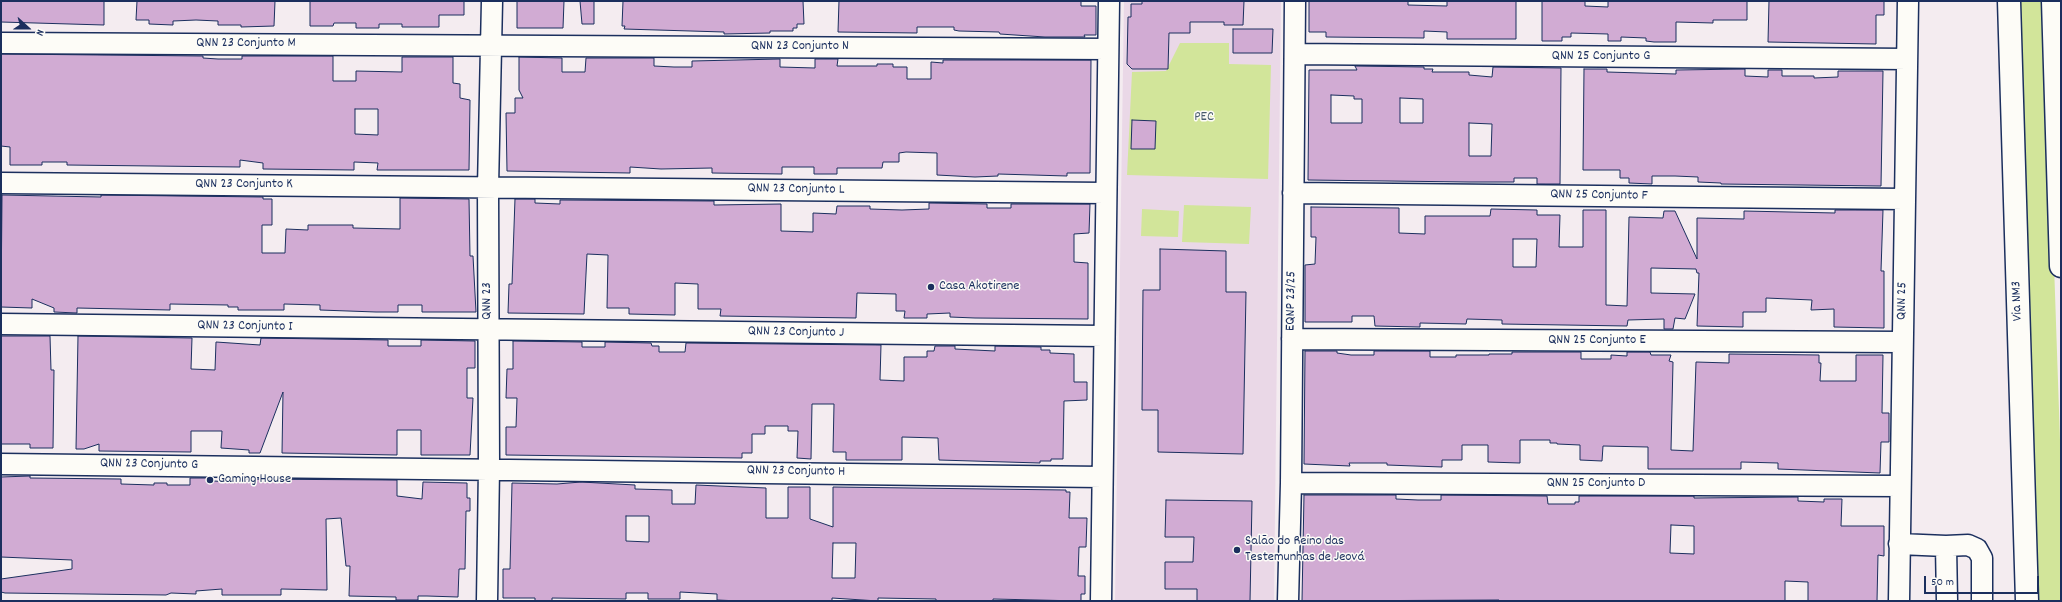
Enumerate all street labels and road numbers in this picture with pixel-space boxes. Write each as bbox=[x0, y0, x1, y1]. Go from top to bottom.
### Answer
street label: QNN 23 Conjunto M bbox=[196, 36, 296, 52]
street label: QNN 23 Conjunto N bbox=[751, 39, 849, 55]
street label: QNN 25 Conjunto G bbox=[1552, 49, 1650, 65]
street label: QNN 23 Conjunto K bbox=[195, 177, 293, 193]
street label: QNN 23 Conjunto L bbox=[747, 181, 845, 199]
street label: QNN 25 Conjunto F bbox=[1550, 187, 1648, 205]
street label: EQNP 23/25 bbox=[1283, 271, 1301, 331]
street label: Via NM3 bbox=[2009, 281, 2027, 321]
street label: QNN 23 bbox=[480, 282, 496, 320]
street label: QNN 25 bbox=[1894, 282, 1912, 320]
street label: QNN 23 Conjunto I bbox=[197, 318, 293, 336]
street label: QNN 23 Conjunto J bbox=[748, 324, 844, 342]
street label: QNN 25 Conjunto E bbox=[1548, 333, 1646, 349]
street label: QNN 23 Conjunto G bbox=[100, 456, 198, 474]
street label: QNN 23 Conjunto H bbox=[747, 463, 845, 481]
street label: QNN 25 Conjunto D bbox=[1547, 476, 1645, 492]

